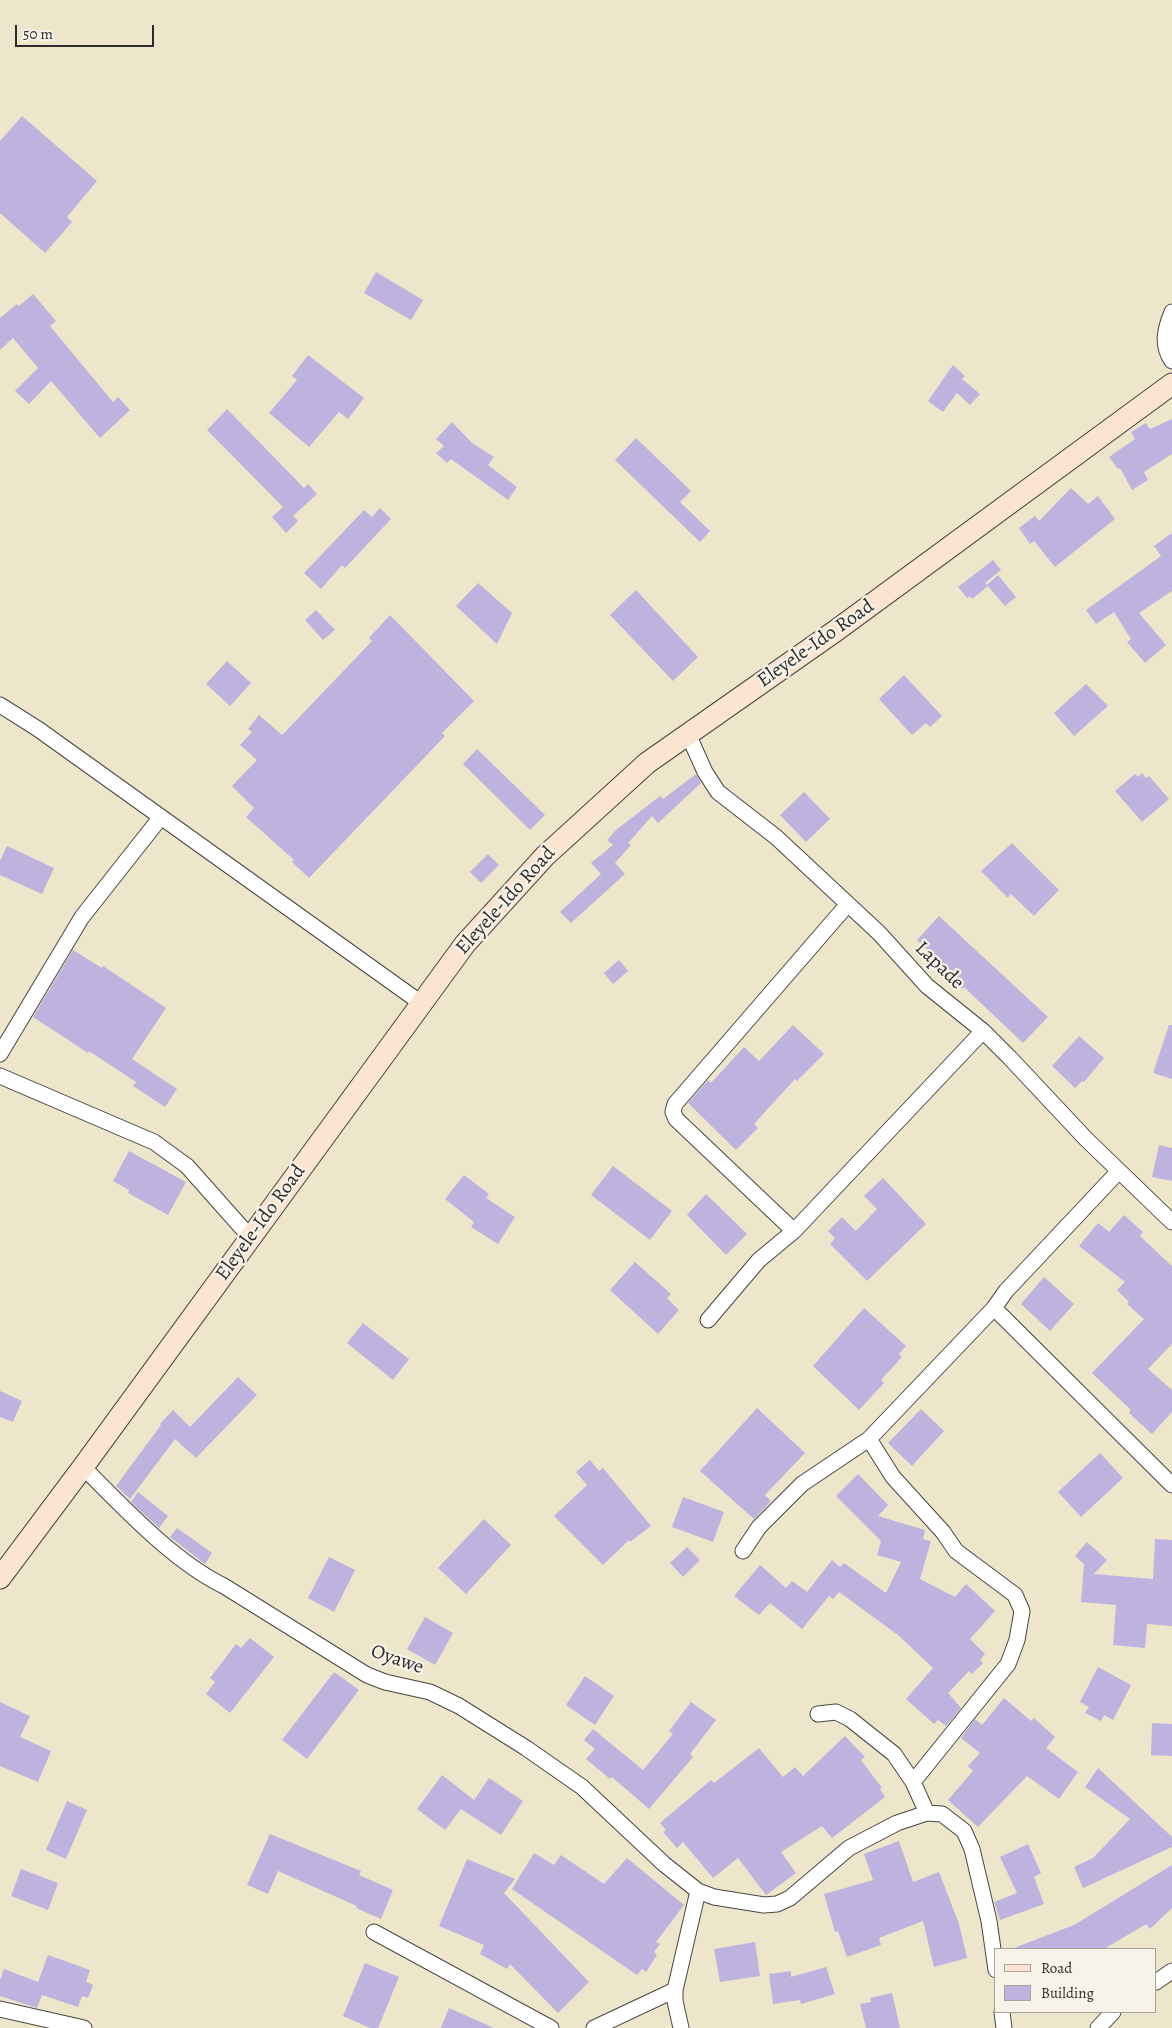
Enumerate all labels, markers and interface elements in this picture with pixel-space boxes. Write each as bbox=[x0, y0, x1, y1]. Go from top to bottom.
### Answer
scale bar bbox=[18, 15, 156, 47]
text: 50 m bbox=[23, 24, 53, 44]
street label: Eleyele-Ido Road bbox=[753, 595, 879, 693]
street label: Eleyele-Ido Road bbox=[451, 842, 561, 960]
street label: Lapade bbox=[909, 937, 969, 995]
street label: Eleyele-Ido Road bbox=[211, 1160, 311, 1286]
street label: Oyawe bbox=[367, 1640, 427, 1680]
legend bbox=[994, 1948, 1157, 2013]
text: Road bbox=[1041, 1958, 1072, 1978]
text: Building bbox=[1041, 1983, 1094, 2003]

